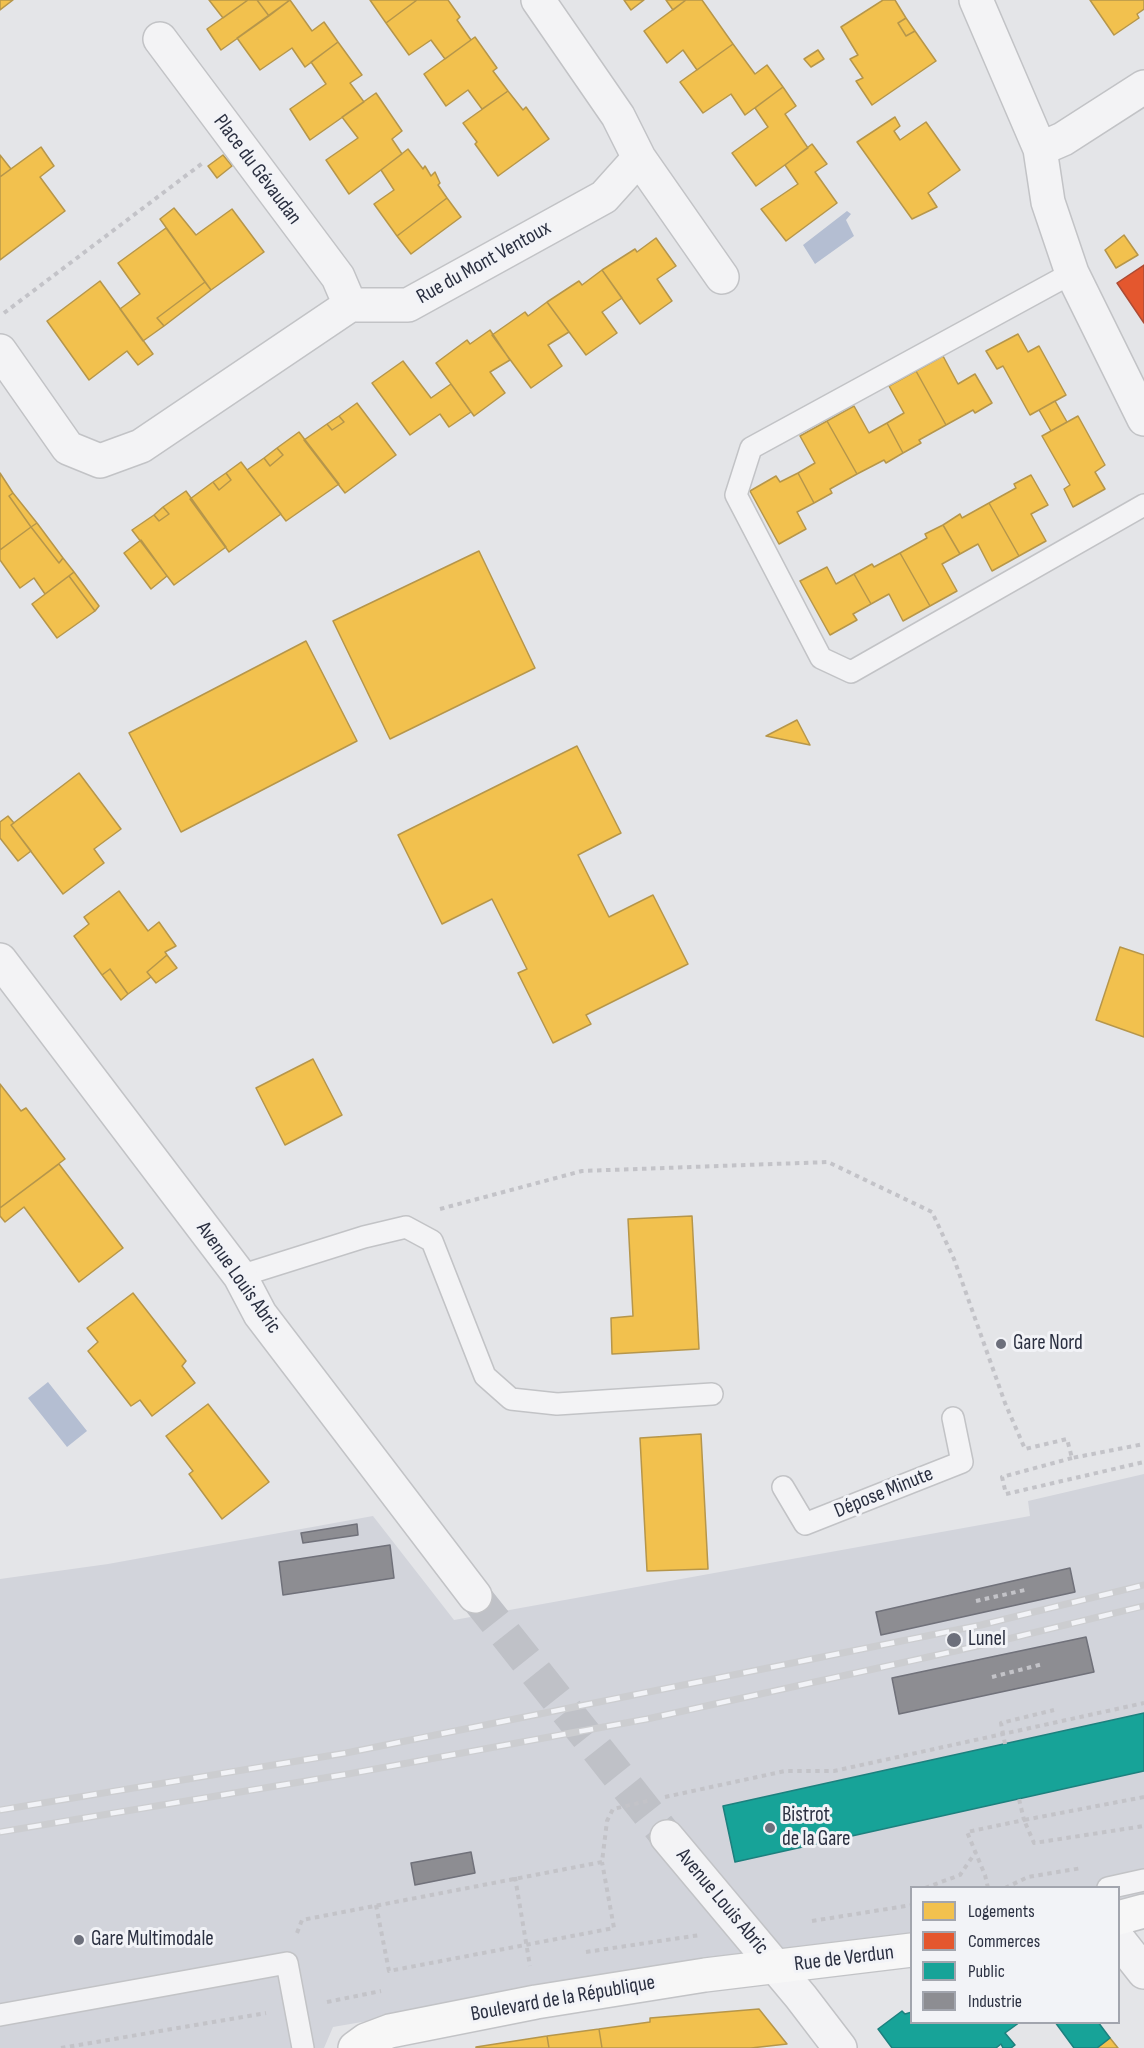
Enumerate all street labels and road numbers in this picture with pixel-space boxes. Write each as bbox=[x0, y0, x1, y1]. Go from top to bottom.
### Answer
street label: Place du Gévaudan bbox=[207, 110, 307, 230]
street label: Rue du Mont Ventoux bbox=[413, 216, 555, 310]
street label: Avenue Louis Abric bbox=[190, 1217, 286, 1339]
street label: Dépose Minute bbox=[831, 1462, 937, 1524]
street label: Avenue Louis Abric bbox=[670, 1844, 774, 1960]
street label: Rue de Verdun bbox=[793, 1940, 895, 1978]
street label: Boulevard de la République bbox=[469, 1970, 657, 2028]

